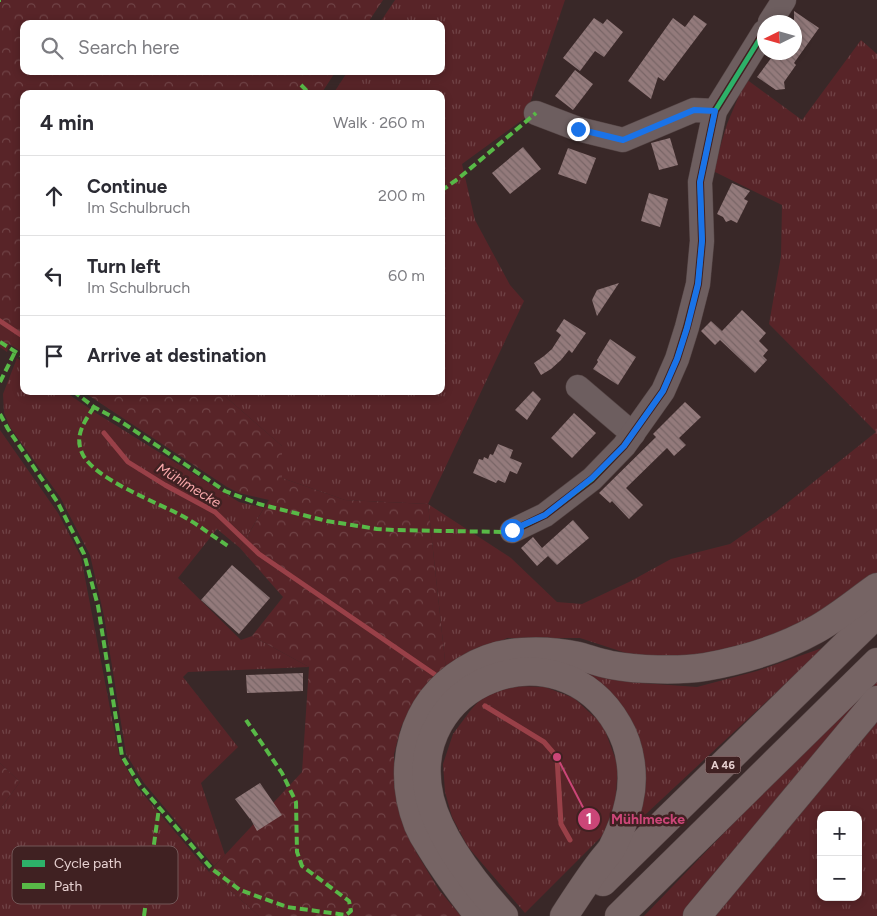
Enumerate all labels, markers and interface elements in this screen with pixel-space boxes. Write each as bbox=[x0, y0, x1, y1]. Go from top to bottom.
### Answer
north arrow bbox=[757, 15, 802, 60]
search box bbox=[20, 20, 445, 75]
icon: search bbox=[38, 34, 66, 62]
text: Search here bbox=[78, 36, 180, 59]
text: 4 min bbox=[40, 110, 94, 135]
text: Walk · 260 m bbox=[333, 113, 425, 132]
route end bbox=[567, 118, 590, 141]
text: Continue bbox=[87, 175, 167, 198]
icon: ahead bbox=[40, 182, 68, 210]
text: 200 m bbox=[378, 186, 425, 205]
text: Im Schulbruch bbox=[87, 198, 190, 217]
text: Turn left bbox=[87, 255, 161, 278]
icon: left bbox=[40, 262, 68, 290]
text: 60 m bbox=[388, 266, 425, 285]
text: Im Schulbruch bbox=[87, 278, 190, 297]
icon: arrive bbox=[40, 342, 68, 370]
text: Arrive at destination bbox=[87, 344, 266, 367]
water label: Mühlmecke bbox=[153, 460, 224, 511]
route start bbox=[501, 519, 524, 542]
road number: A 46 bbox=[706, 756, 740, 774]
callout: Mühlmecke bbox=[576, 805, 695, 834]
text: 1 bbox=[586, 810, 592, 828]
text: Mühlmecke bbox=[611, 811, 685, 828]
map controls bbox=[817, 811, 862, 901]
button: + bbox=[817, 811, 862, 856]
legend bbox=[12, 846, 178, 904]
text: Cycle path bbox=[54, 855, 122, 872]
button: − bbox=[817, 856, 862, 901]
text: Path bbox=[54, 878, 82, 895]

